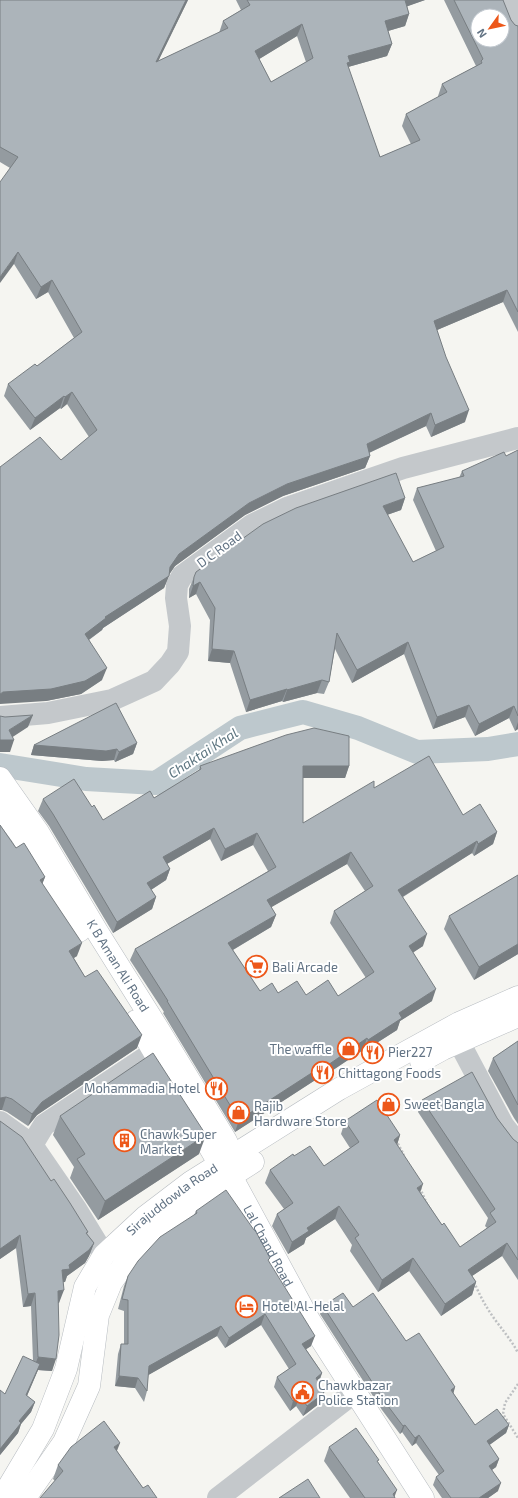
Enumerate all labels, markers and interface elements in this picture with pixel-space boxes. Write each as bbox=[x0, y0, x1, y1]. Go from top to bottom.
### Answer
north arrow bbox=[470, 8, 510, 48]
text: N bbox=[474, 27, 489, 41]
street label: D C Road bbox=[193, 527, 245, 571]
water label: Chaktai Khal bbox=[165, 724, 241, 781]
street label: K B Aman Ali Road bbox=[84, 916, 153, 1015]
supermarket icon: Bali Arcade bbox=[244, 954, 270, 980]
place label: Bali Arcade bbox=[272, 959, 338, 975]
shop icon: The waffle bbox=[335, 1036, 361, 1062]
restaurant icon: Pier227 bbox=[360, 1039, 386, 1065]
place label: The waffle bbox=[269, 1041, 332, 1057]
place label: Pier227 bbox=[388, 1044, 433, 1060]
restaurant icon: Chittagong Foods bbox=[309, 1060, 335, 1086]
place label: Chittagong Foods bbox=[338, 1065, 441, 1081]
restaurant icon: Mohammadia Hotel bbox=[203, 1075, 229, 1101]
place label: Mohammadia Hotel bbox=[84, 1080, 200, 1096]
shop icon: Sweet Bangla bbox=[375, 1091, 401, 1117]
place label: Sweet Bangla bbox=[404, 1096, 485, 1112]
place label: Rajib Hardware Store bbox=[254, 1098, 347, 1129]
shop icon: Rajib Hardware Store bbox=[226, 1100, 252, 1126]
place label: Chawk Super Market bbox=[140, 1126, 217, 1157]
building icon: Chawk Super Market bbox=[112, 1128, 138, 1154]
street label: Sirajuddowla Road bbox=[123, 1159, 220, 1239]
street label: Lal Chand Road bbox=[240, 1202, 297, 1289]
hotel icon: Hotel Al-Helal bbox=[233, 1293, 259, 1319]
place label: Hotel Al-Helal bbox=[262, 1298, 344, 1314]
place label: Chawkbazar Police Station bbox=[318, 1377, 399, 1408]
public building icon: Chawkbazar Police Station bbox=[289, 1379, 315, 1405]

